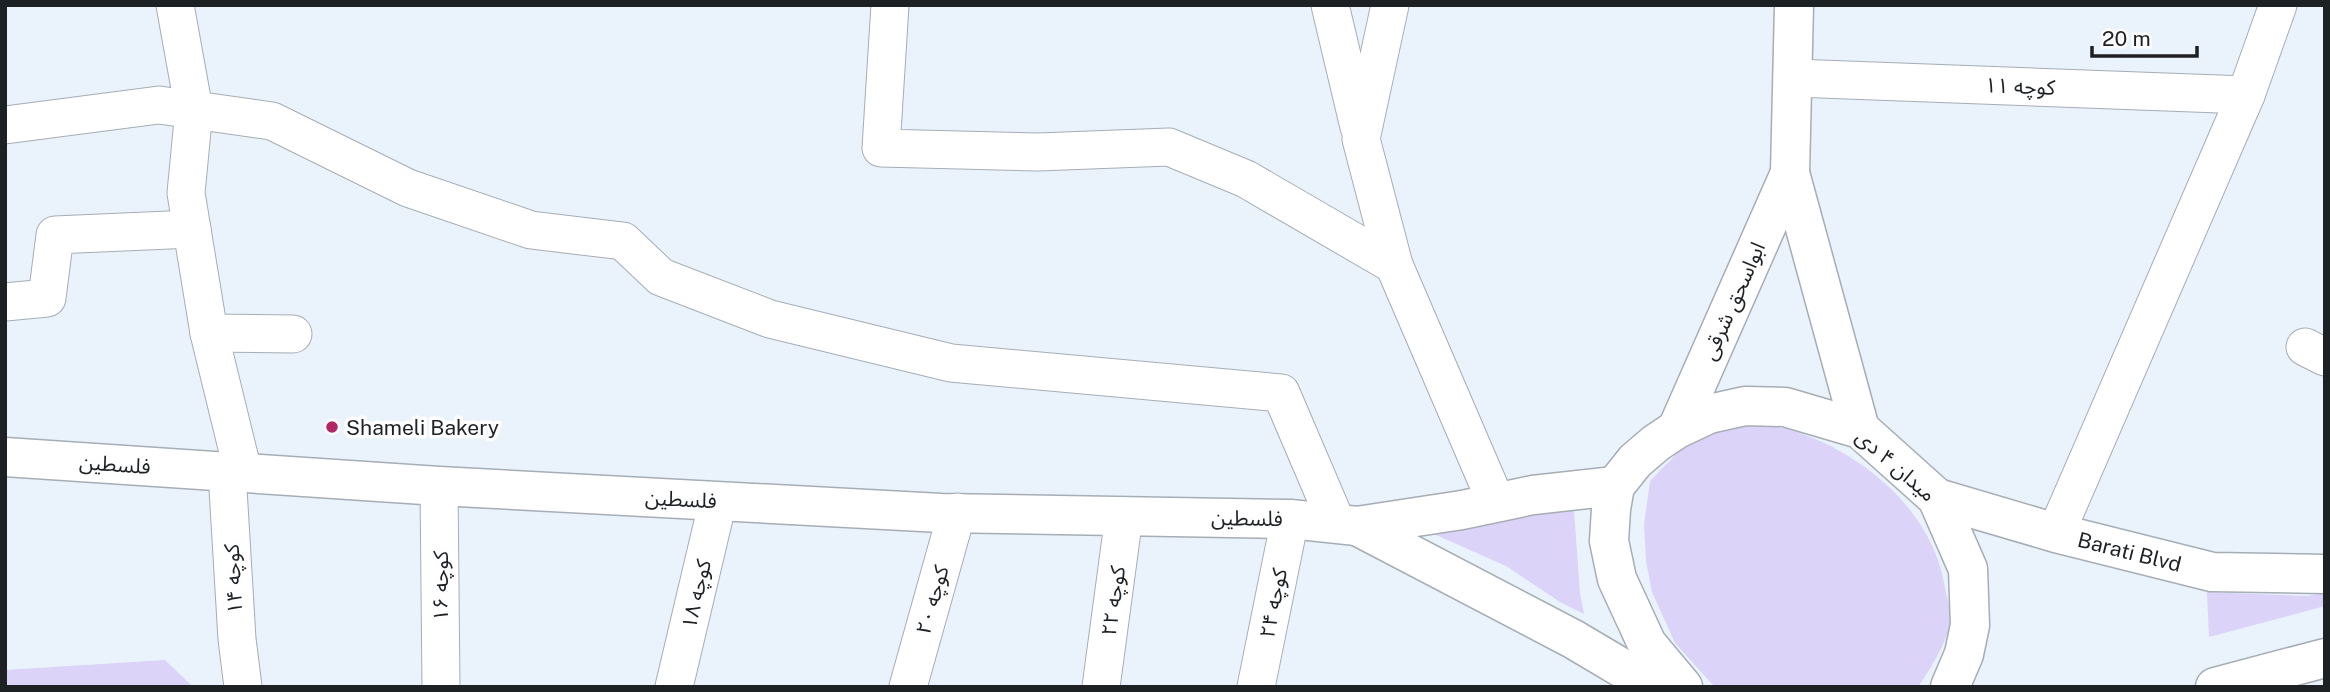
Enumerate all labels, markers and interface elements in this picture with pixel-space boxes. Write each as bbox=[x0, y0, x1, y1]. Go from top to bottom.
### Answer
scale bar bbox=[2092, 14, 2197, 58]
text: 20 m bbox=[2102, 26, 2151, 51]
street label: کوچه ۱۱ bbox=[1984, 72, 2056, 101]
street label: ابواسحق شرقی bbox=[1696, 238, 1771, 364]
place label: Shameli Bakery bbox=[346, 415, 499, 440]
marker: Shameli Bakery bbox=[324, 419, 340, 435]
street label: میدان ۴ دی bbox=[1851, 424, 1941, 506]
street label: فلسطین bbox=[78, 449, 152, 479]
street label: فلسطین bbox=[645, 485, 717, 513]
street label: فلسطین bbox=[1211, 505, 1283, 531]
street label: Barati Blvd bbox=[2075, 526, 2184, 576]
street label: کوچه ۱۴ bbox=[219, 543, 248, 615]
street label: کوچه ۱۶ bbox=[428, 551, 454, 621]
street label: کوچه ۱۸ bbox=[676, 557, 717, 631]
street label: کوچه ۲۰ bbox=[910, 562, 955, 638]
street label: کوچه ۲۲ bbox=[1096, 564, 1131, 638]
street label: کوچه ۲۴ bbox=[1254, 566, 1293, 640]

